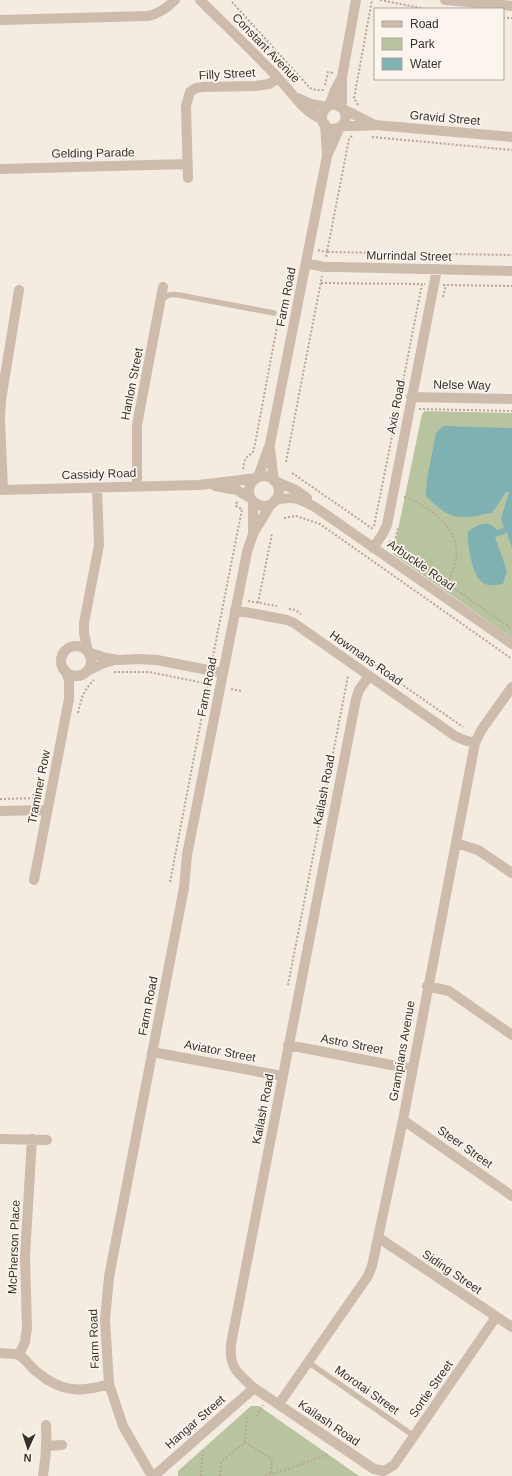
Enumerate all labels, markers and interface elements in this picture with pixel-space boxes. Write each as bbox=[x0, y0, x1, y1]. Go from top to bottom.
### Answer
legend bbox=[374, 8, 504, 80]
street label: Constant Avenue bbox=[229, 10, 303, 86]
text: Road bbox=[410, 17, 439, 31]
text: Park bbox=[410, 37, 436, 51]
text: Water bbox=[410, 57, 442, 71]
street label: Filly Street bbox=[198, 65, 256, 82]
street label: Gravid Street bbox=[409, 108, 481, 128]
street label: Gelding Parade bbox=[51, 145, 135, 161]
street label: Murrindal Street bbox=[366, 248, 452, 264]
street label: Farm Road bbox=[273, 266, 299, 328]
street label: Hanlon Street bbox=[118, 346, 146, 421]
street label: Nelse Way bbox=[433, 377, 491, 393]
street label: Axis Road bbox=[384, 379, 408, 435]
street label: Cassidy Road bbox=[61, 466, 137, 482]
street label: Arbuckle Road bbox=[385, 537, 457, 593]
street label: Howmans Road bbox=[327, 628, 405, 688]
street label: Farm Road bbox=[194, 656, 220, 718]
street label: Traminer Row bbox=[25, 749, 53, 825]
street label: Kailash Road bbox=[310, 754, 338, 826]
street label: Farm Road bbox=[135, 975, 161, 1037]
street label: Grampians Avenue bbox=[386, 999, 418, 1102]
street label: Astro Street bbox=[320, 1031, 385, 1057]
street label: Aviator Street bbox=[183, 1037, 258, 1065]
street label: Kailash Road bbox=[249, 1073, 277, 1145]
street label: Steer Street bbox=[435, 1123, 496, 1171]
street label: McPherson Place bbox=[5, 1199, 23, 1294]
street label: Siding Street bbox=[420, 1247, 485, 1297]
street label: Farm Road bbox=[86, 1309, 102, 1369]
street label: Sortie Street bbox=[406, 1357, 456, 1420]
street label: Morotai Street bbox=[332, 1363, 402, 1418]
street label: Hangar Street bbox=[162, 1392, 228, 1452]
street label: Kailash Road bbox=[295, 1397, 363, 1449]
north arrow bbox=[8, 1428, 48, 1468]
text: N bbox=[23, 1452, 32, 1464]

